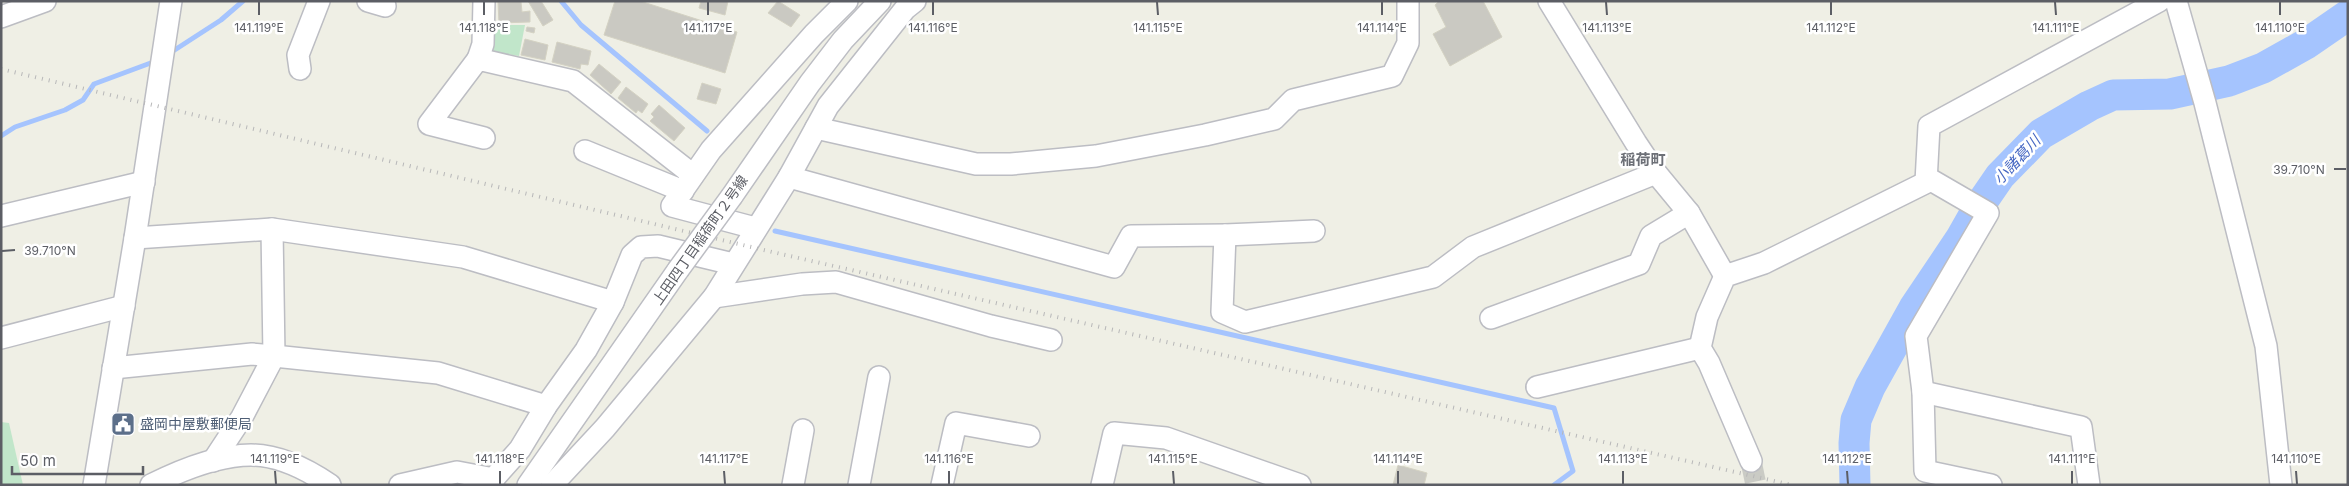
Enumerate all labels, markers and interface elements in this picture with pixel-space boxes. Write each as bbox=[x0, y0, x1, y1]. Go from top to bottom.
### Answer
text: 141.119°E bbox=[234, 20, 284, 35]
text: 141.118°E bbox=[459, 20, 509, 35]
text: 141.117°E bbox=[684, 20, 732, 35]
text: 141.116°E bbox=[908, 20, 958, 35]
text: 141.115°E bbox=[1133, 20, 1183, 35]
text: 141.114°E bbox=[1357, 20, 1407, 35]
text: 141.113°E bbox=[1582, 20, 1632, 35]
text: 141.112°E bbox=[1806, 20, 1856, 35]
text: 141.111°E bbox=[2032, 20, 2080, 35]
text: 141.110°E bbox=[2255, 20, 2305, 35]
water label: 小諸葛川 bbox=[1989, 130, 2045, 188]
district label: 稲荷町 bbox=[1620, 150, 1666, 169]
text: 39.710°N bbox=[2273, 162, 2325, 177]
street label: 上田四丁目稲荷町２号線 bbox=[648, 172, 751, 308]
text: 39.710°N bbox=[24, 243, 76, 258]
public building icon: 盛岡中屋敷郵便局 bbox=[110, 411, 136, 437]
place label: 盛岡中屋敷郵便局 bbox=[140, 415, 252, 432]
scale bar bbox=[12, 444, 144, 476]
text: 50 m bbox=[20, 451, 56, 470]
text: 141.119°E bbox=[250, 451, 300, 466]
text: 141.118°E bbox=[475, 451, 525, 466]
text: 141.117°E bbox=[700, 451, 748, 466]
text: 141.116°E bbox=[924, 451, 974, 466]
text: 141.115°E bbox=[1148, 451, 1198, 466]
text: 141.114°E bbox=[1373, 451, 1423, 466]
text: 141.113°E bbox=[1598, 451, 1648, 466]
text: 141.112°E bbox=[1822, 451, 1872, 466]
text: 141.111°E bbox=[2048, 451, 2096, 466]
text: 141.110°E bbox=[2271, 451, 2321, 466]

